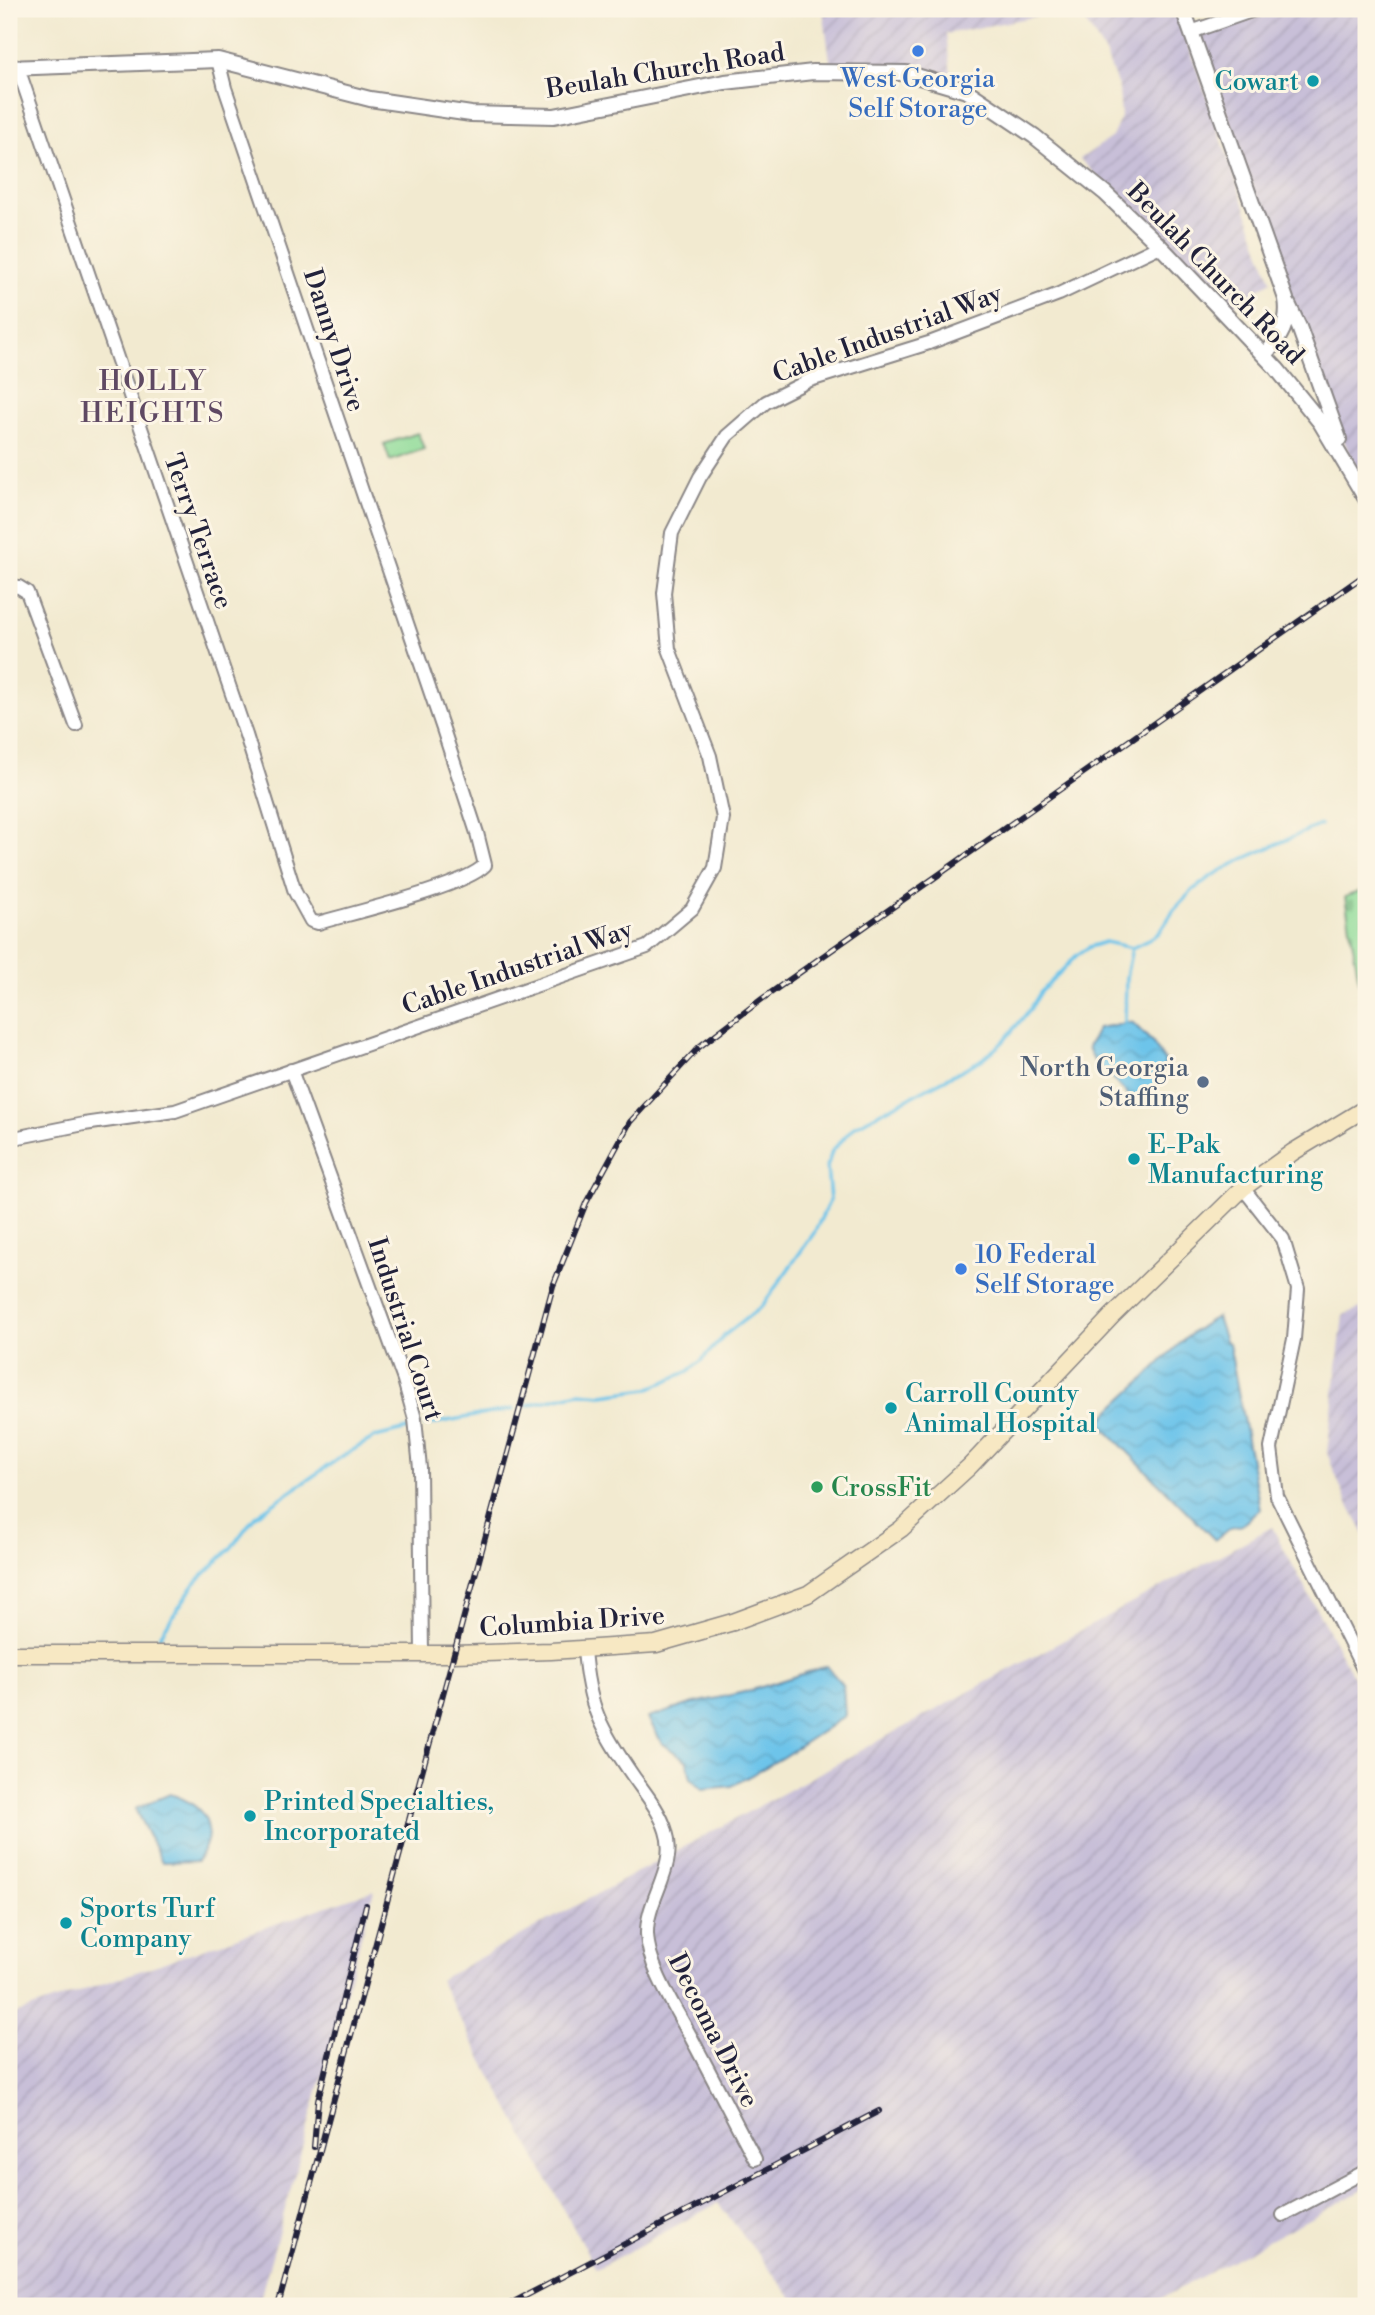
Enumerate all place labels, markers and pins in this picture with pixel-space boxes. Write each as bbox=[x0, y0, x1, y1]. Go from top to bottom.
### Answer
marker: West Georgia Self Storage bbox=[910, 43, 926, 59]
place label: West Georgia Self Storage bbox=[840, 63, 996, 125]
place label: Cowart bbox=[1215, 66, 1299, 98]
marker: Cowart bbox=[1305, 73, 1321, 89]
place label: North Georgia Staffing bbox=[1020, 1052, 1190, 1114]
marker: North Georgia Staffing bbox=[1195, 1074, 1211, 1090]
place label: E-Pak Manufacturing bbox=[1148, 1129, 1324, 1191]
marker: E-Pak Manufacturing bbox=[1126, 1151, 1142, 1167]
place label: 10 Federal Self Storage bbox=[975, 1239, 1115, 1301]
marker: 10 Federal Self Storage bbox=[953, 1261, 969, 1277]
place label: Carroll County Animal Hospital bbox=[904, 1378, 1097, 1440]
marker: Carroll County Animal Hospital bbox=[883, 1400, 899, 1416]
place label: CrossFit bbox=[831, 1472, 931, 1504]
marker: CrossFit bbox=[809, 1479, 825, 1495]
place label: Printed Specialties, Incorporated bbox=[264, 1786, 494, 1848]
marker: Printed Specialties, Incorporated bbox=[242, 1808, 258, 1824]
place label: Sports Turf Company bbox=[80, 1893, 216, 1955]
marker: Sports Turf Company bbox=[58, 1915, 74, 1931]

